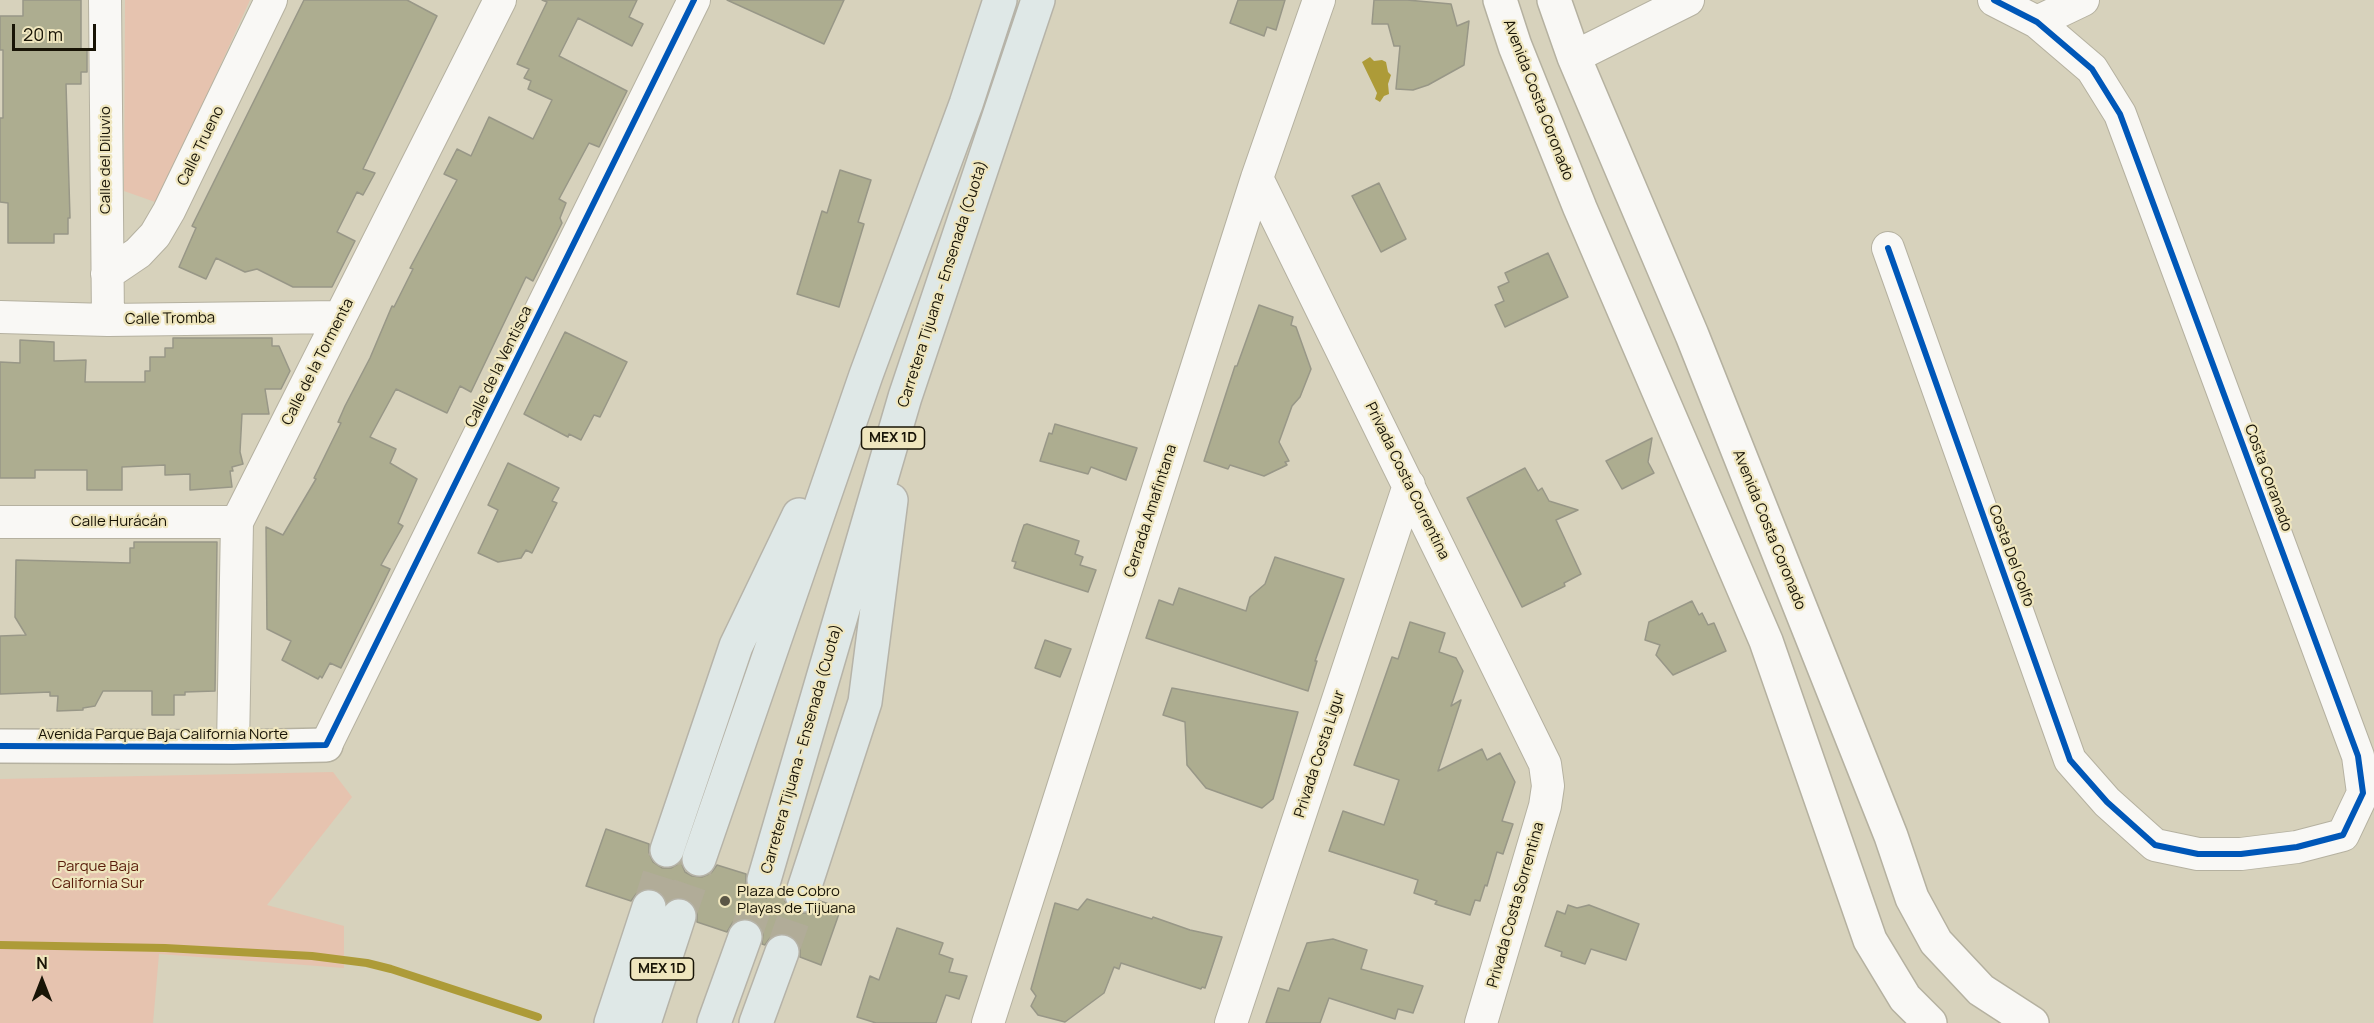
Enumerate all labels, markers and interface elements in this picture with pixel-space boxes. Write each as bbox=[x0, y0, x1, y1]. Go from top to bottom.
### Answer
scale bar bbox=[15, 12, 99, 50]
street label: Avenida Costa Coronado bbox=[1499, 17, 1577, 183]
text: 20 m bbox=[23, 22, 63, 46]
street label: Calle Trueno bbox=[174, 103, 228, 189]
street label: Calle del Diluvio bbox=[97, 106, 115, 214]
street label: Carretera Tijuana - Ensenada (Cuota) bbox=[895, 158, 991, 410]
street label: Calle de la Tormenta bbox=[278, 296, 358, 428]
street label: Calle de la Ventisca bbox=[462, 303, 536, 431]
street label: Calle Tromba bbox=[125, 309, 215, 329]
street label: Privada Costa Correntina bbox=[1361, 399, 1453, 563]
street label: Costa Coranado bbox=[2240, 422, 2296, 534]
road number: MEX 1D bbox=[862, 427, 924, 449]
street label: Cerrada Amafintana bbox=[1121, 442, 1181, 580]
street label: Avenida Costa Coronado bbox=[1729, 447, 1809, 613]
street label: Costa Del Golfo bbox=[1984, 503, 2038, 609]
street label: Calle Hurácán bbox=[71, 513, 167, 531]
street label: Carretera Tijuana - Ensenada (Cuota) bbox=[758, 622, 846, 876]
street label: Privada Costa Ligur bbox=[1291, 688, 1349, 820]
street label: Avenida Parque Baja California Norte bbox=[38, 726, 288, 744]
street label: Privada Costa Sorrentina bbox=[1484, 820, 1548, 990]
park label: Parque Baja California Sur bbox=[52, 858, 144, 893]
place label: Plaza de Cobro Playas de Tijuana bbox=[737, 883, 856, 918]
marker: Plaza de Cobro Playas de Tijuana bbox=[718, 894, 732, 908]
north arrow bbox=[12, 951, 72, 1011]
text: N bbox=[36, 952, 48, 974]
road number: MEX 1D bbox=[630, 958, 694, 980]

